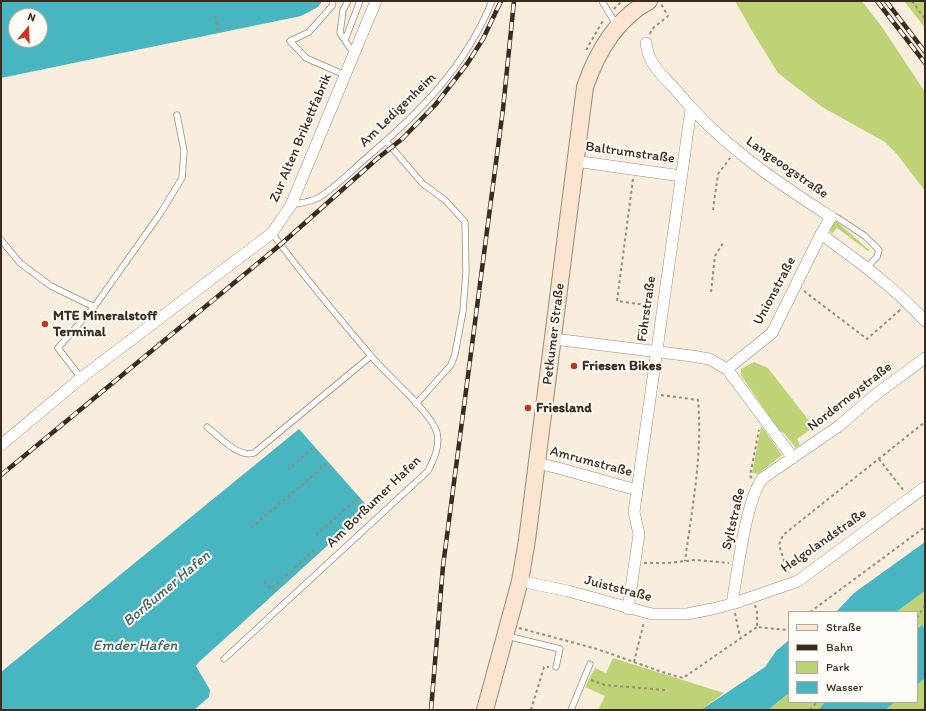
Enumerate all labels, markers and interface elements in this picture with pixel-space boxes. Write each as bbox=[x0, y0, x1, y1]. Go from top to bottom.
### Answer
north arrow bbox=[8, 8, 48, 48]
text: N bbox=[26, 10, 37, 24]
street label: Am Ledigenheim bbox=[356, 69, 440, 151]
street label: Zur Alten Brikettfabrik bbox=[266, 71, 336, 205]
street label: Langeoogstraße bbox=[743, 133, 831, 203]
street label: Baltrumstraße bbox=[584, 138, 676, 168]
street label: Unionstraße bbox=[750, 254, 800, 328]
street label: Föhrstraße bbox=[634, 275, 660, 343]
street label: Petkumer Straße bbox=[539, 282, 569, 386]
place label: MTE Mineralstoff Terminal bbox=[53, 308, 157, 340]
marker: MTE Mineralstoff Terminal bbox=[40, 319, 50, 329]
place label: Friesen Bikes bbox=[582, 358, 662, 374]
street label: Norderneystraße bbox=[804, 359, 896, 435]
marker: Friesen Bikes bbox=[569, 361, 579, 371]
place label: Friesland bbox=[536, 400, 592, 416]
marker: Friesland bbox=[523, 403, 533, 413]
street label: Amrumstraße bbox=[548, 443, 634, 481]
street label: Am Borßumer Hafen bbox=[323, 453, 425, 551]
street label: Syltstraße bbox=[719, 486, 749, 552]
street label: Helgolandstraße bbox=[778, 505, 870, 577]
water label: Borßumer Hafen bbox=[120, 547, 214, 631]
street label: Juiststraße bbox=[583, 572, 653, 606]
legend bbox=[788, 611, 918, 703]
text: Straße bbox=[826, 620, 861, 634]
water label: Emder Hafen bbox=[93, 637, 177, 655]
text: Bahn bbox=[826, 640, 853, 654]
text: Park bbox=[826, 660, 850, 674]
text: Wasser bbox=[826, 680, 863, 694]

